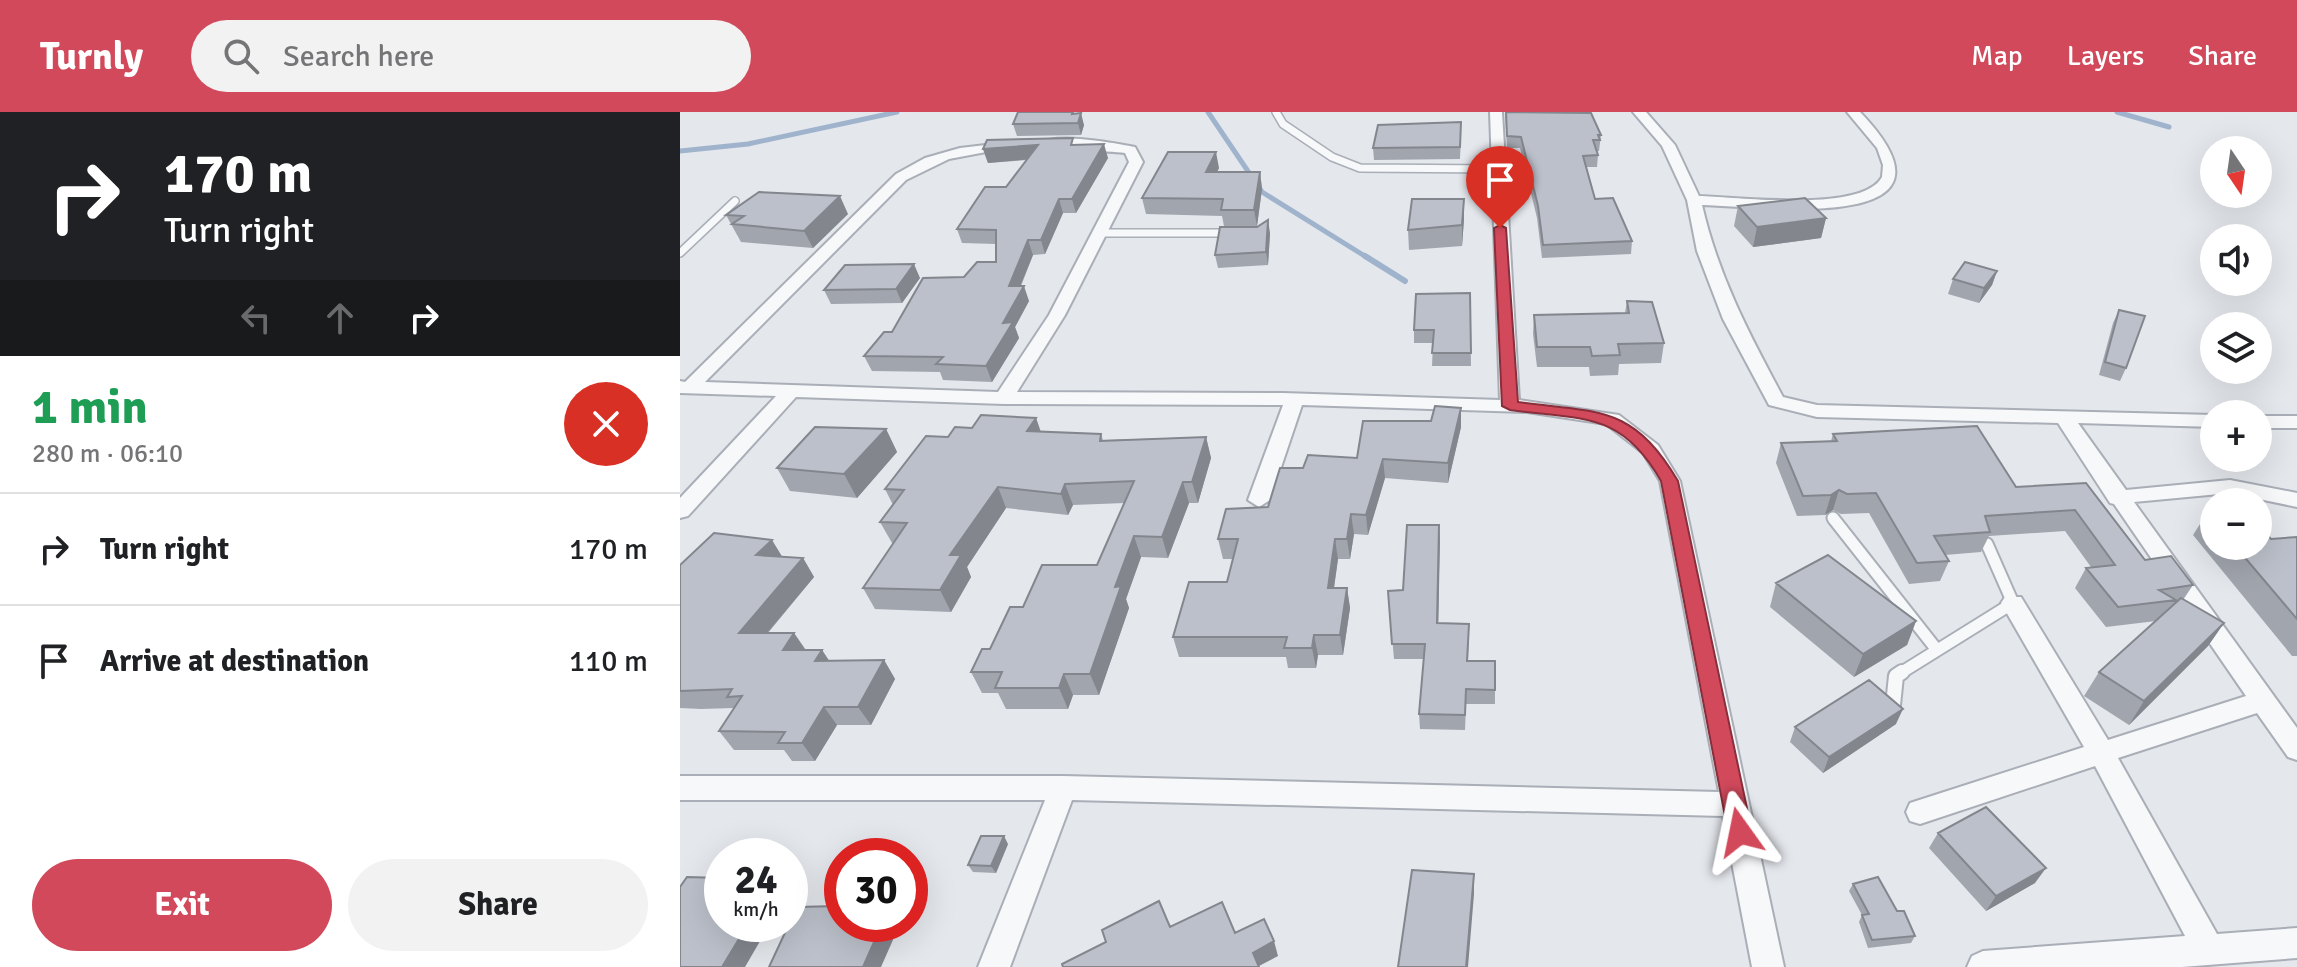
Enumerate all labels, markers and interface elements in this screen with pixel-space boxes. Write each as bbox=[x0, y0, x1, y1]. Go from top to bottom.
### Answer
search box bbox=[191, 20, 751, 92]
text: Turnly bbox=[40, 33, 143, 80]
icon: search bbox=[219, 34, 263, 78]
text: Search here bbox=[283, 38, 434, 75]
text: Map bbox=[1971, 39, 2023, 73]
text: Layers bbox=[2067, 39, 2144, 73]
text: Share bbox=[2188, 39, 2257, 73]
north arrow bbox=[2200, 136, 2272, 208]
map controls bbox=[2200, 136, 2272, 560]
text: 170 m bbox=[164, 139, 312, 208]
icon: right bbox=[32, 144, 136, 248]
pin bbox=[1466, 146, 1534, 228]
icon: arrive bbox=[1478, 158, 1522, 202]
text: Turn right bbox=[164, 208, 314, 253]
button: sound bbox=[2200, 224, 2272, 296]
icon: left bbox=[234, 296, 278, 340]
icon: ahead bbox=[318, 296, 362, 340]
icon: right bbox=[402, 296, 446, 340]
button: layers bbox=[2200, 312, 2272, 384]
text: 1 min bbox=[32, 378, 148, 437]
button: close bbox=[564, 382, 648, 466]
button: + bbox=[2200, 400, 2272, 472]
text: 280 m · 06:10 bbox=[32, 438, 183, 470]
button: − bbox=[2200, 488, 2272, 560]
icon: right bbox=[32, 527, 76, 571]
text: Turn right bbox=[100, 531, 229, 568]
text: 170 m bbox=[569, 531, 648, 568]
icon: arrive bbox=[32, 639, 76, 683]
text: Arrive at destination bbox=[100, 643, 369, 680]
text: 110 m bbox=[569, 643, 648, 680]
position arrow bbox=[1698, 790, 1782, 874]
speed limit sign: 30 bbox=[824, 838, 928, 942]
text: 24 bbox=[734, 855, 778, 905]
button: Exit bbox=[32, 859, 332, 951]
button: Share bbox=[348, 859, 648, 951]
text: km/h bbox=[733, 897, 779, 922]

